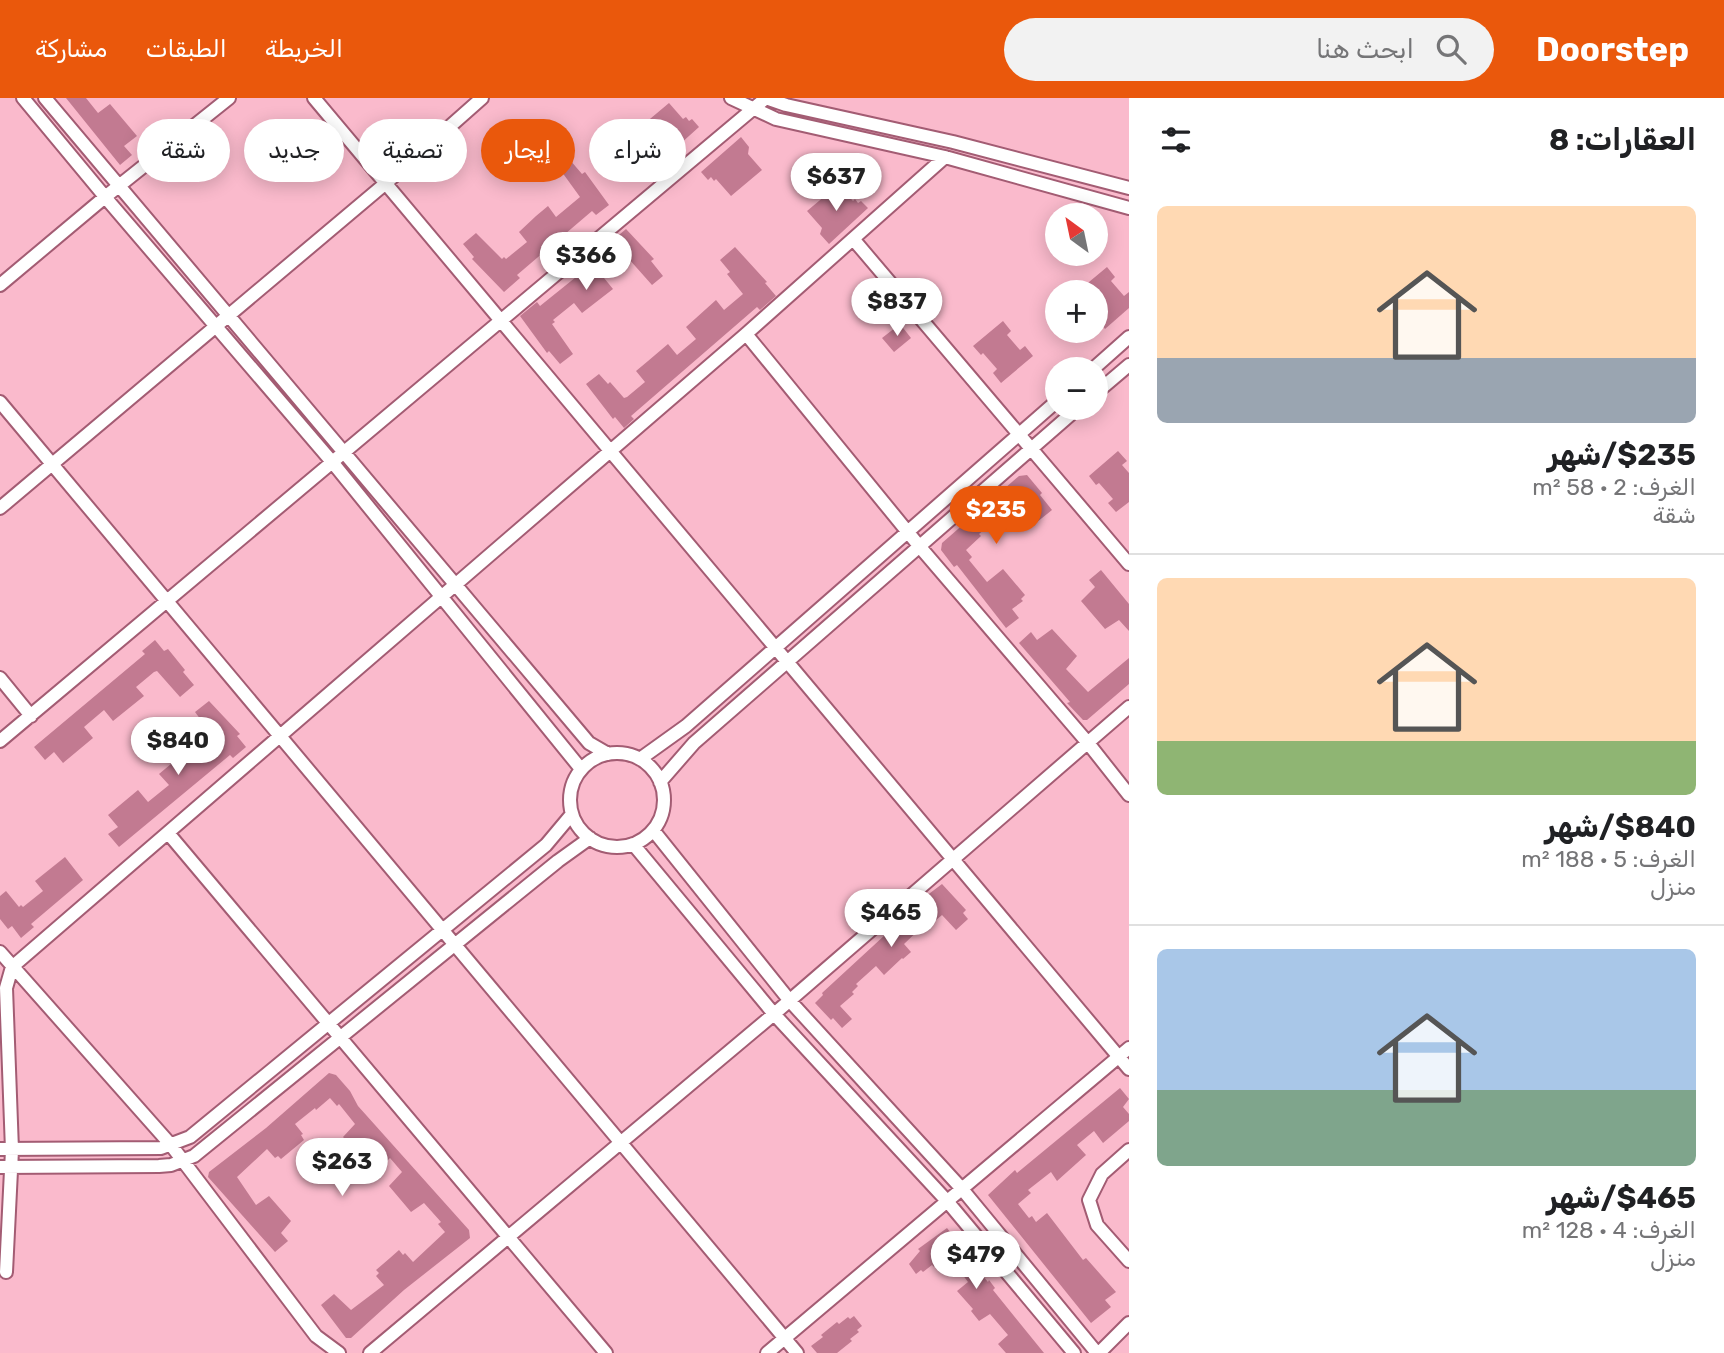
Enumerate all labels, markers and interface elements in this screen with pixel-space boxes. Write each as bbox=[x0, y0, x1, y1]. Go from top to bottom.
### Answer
search box bbox=[1004, 18, 1494, 81]
icon: search bbox=[1432, 30, 1470, 68]
text: Doorstep bbox=[1536, 30, 1689, 69]
text: ابحث هنا bbox=[1316, 34, 1414, 65]
text: مشاركة bbox=[35, 35, 107, 63]
text: الطبقات bbox=[145, 35, 227, 63]
text: الخريطة bbox=[265, 35, 343, 63]
chip: شقة bbox=[137, 119, 230, 182]
chip: جديد bbox=[244, 119, 344, 182]
chip: تصفية bbox=[358, 119, 467, 182]
chip: إيجار bbox=[481, 119, 575, 182]
chip: شراء bbox=[589, 119, 686, 182]
icon: filters bbox=[1157, 121, 1195, 159]
text: العقارات: 8 bbox=[1549, 122, 1696, 158]
pin: $637 bbox=[795, 153, 877, 213]
text: $637 bbox=[807, 162, 865, 190]
north arrow bbox=[1045, 203, 1108, 266]
map controls bbox=[1045, 203, 1108, 420]
pin: $366 bbox=[545, 232, 627, 292]
text: $366 bbox=[556, 241, 616, 269]
icon: home bbox=[1364, 252, 1490, 378]
pin: $837 bbox=[856, 278, 938, 338]
button: + bbox=[1045, 280, 1108, 343]
text: $837 bbox=[867, 287, 927, 315]
button: − bbox=[1045, 357, 1108, 420]
text: $235/شهر bbox=[1548, 437, 1696, 473]
text: الغرف: 2 · 58 m² bbox=[1532, 473, 1696, 501]
pin: $235 bbox=[955, 486, 1037, 546]
text: $235 bbox=[966, 495, 1026, 523]
text: شقة bbox=[1652, 501, 1696, 529]
icon: home bbox=[1364, 624, 1490, 750]
pin: $840 bbox=[137, 718, 219, 777]
text: $840 bbox=[147, 726, 209, 754]
text: $840/شهر bbox=[1545, 809, 1696, 845]
text: الغرف: 5 · 188 m² bbox=[1521, 845, 1696, 873]
text: منزل bbox=[1650, 873, 1696, 901]
pin: $465 bbox=[850, 890, 932, 949]
text: $465 bbox=[861, 898, 921, 926]
icon: home bbox=[1364, 995, 1490, 1121]
pin: $263 bbox=[301, 1138, 383, 1198]
text: $263 bbox=[312, 1147, 372, 1175]
text: $465/شهر bbox=[1547, 1180, 1696, 1216]
text: الغرف: 4 · 128 m² bbox=[1522, 1216, 1696, 1244]
pin: $479 bbox=[935, 1232, 1017, 1291]
text: $479 bbox=[947, 1240, 1005, 1268]
text: منزل bbox=[1650, 1244, 1696, 1272]

